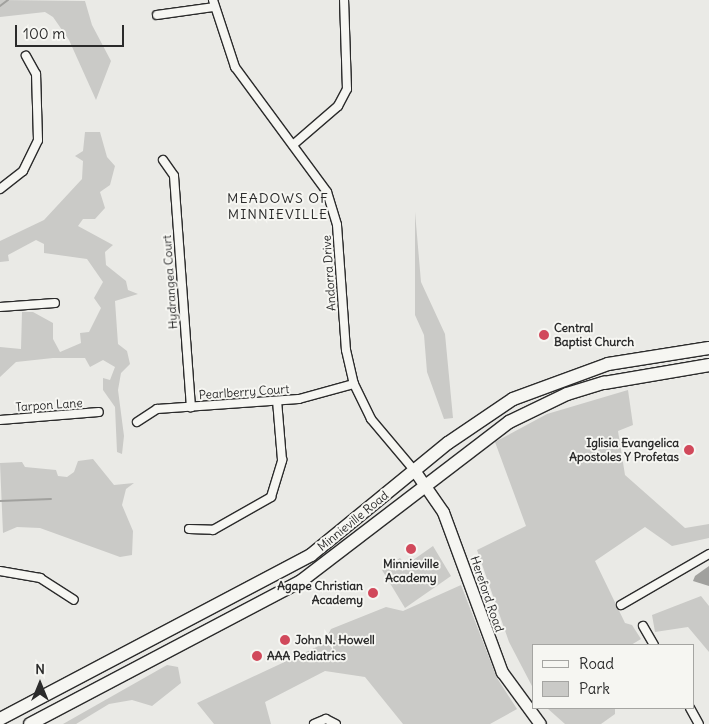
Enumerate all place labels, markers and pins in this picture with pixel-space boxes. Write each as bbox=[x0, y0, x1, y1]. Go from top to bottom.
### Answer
place label: Central Baptist Church bbox=[554, 321, 634, 349]
marker: Central Baptist Church bbox=[538, 329, 550, 341]
place label: Iglisia Evangelica Apostoles Y Profetas bbox=[569, 436, 679, 464]
marker: Iglisia Evangelica Apostoles Y Profetas bbox=[683, 444, 695, 456]
marker: Minnieville Academy bbox=[405, 543, 417, 555]
place label: Minnieville Academy bbox=[383, 557, 439, 585]
place label: Agape Christian Academy bbox=[277, 579, 363, 607]
marker: Agape Christian Academy bbox=[367, 587, 379, 599]
place label: John N. Howell bbox=[295, 633, 375, 647]
marker: John N. Howell bbox=[279, 634, 291, 646]
place label: AAA Pediatrics bbox=[267, 649, 346, 663]
marker: AAA Pediatrics bbox=[251, 650, 263, 662]

